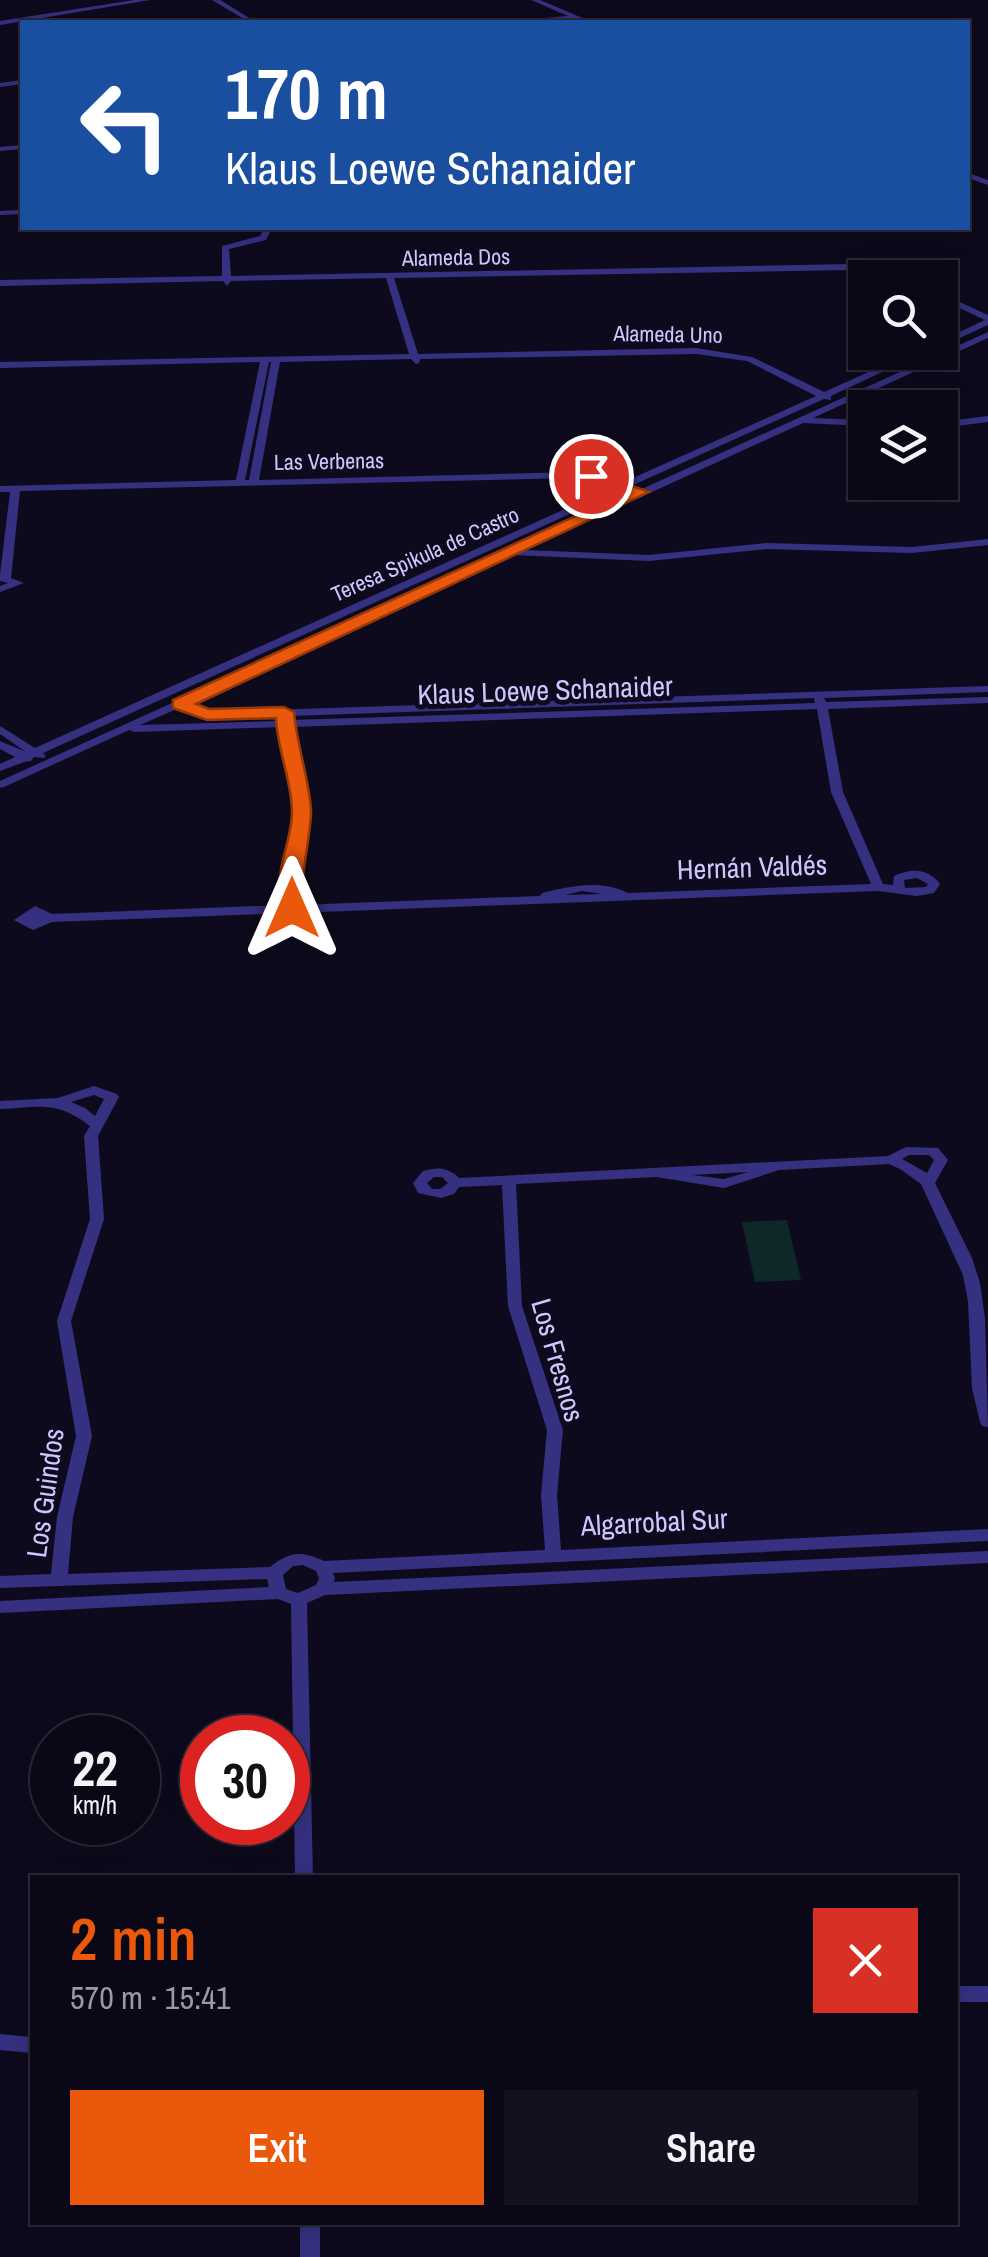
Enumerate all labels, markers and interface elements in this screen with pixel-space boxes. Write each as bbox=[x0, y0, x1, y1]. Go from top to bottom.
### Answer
text: 170 m bbox=[225, 47, 388, 141]
icon: left bbox=[60, 60, 190, 190]
text: Klaus Loewe Schanaider bbox=[225, 137, 635, 198]
street label: Alameda Dos bbox=[401, 241, 510, 273]
map controls bbox=[848, 260, 958, 500]
button: search bbox=[848, 260, 958, 370]
street label: Alameda Uno bbox=[612, 318, 723, 350]
button: layers bbox=[848, 390, 958, 500]
pin bbox=[549, 434, 634, 519]
street label: Las Verbenas bbox=[274, 445, 384, 477]
icon: arrive bbox=[564, 449, 619, 504]
street label: Teresa Spikula de Castro bbox=[326, 499, 524, 609]
street label: Klaus Loewe Schanaider bbox=[417, 667, 674, 713]
street label: Hernán Valdés bbox=[676, 845, 828, 889]
position arrow bbox=[240, 856, 344, 960]
street label: Los Fresnos bbox=[522, 1294, 594, 1426]
street label: Los Guindos bbox=[17, 1426, 73, 1560]
street label: Algarrobal Sur bbox=[579, 1499, 729, 1545]
speed limit sign: 30 bbox=[180, 1715, 310, 1845]
text: 22 bbox=[72, 1734, 118, 1802]
text: km/h bbox=[73, 1788, 117, 1822]
text: 2 min bbox=[70, 1898, 197, 1979]
button: close bbox=[813, 1908, 918, 2013]
text: 570 m · 15:41 bbox=[70, 1976, 230, 2019]
button: Exit bbox=[70, 2090, 484, 2205]
button: Share bbox=[504, 2090, 918, 2205]

